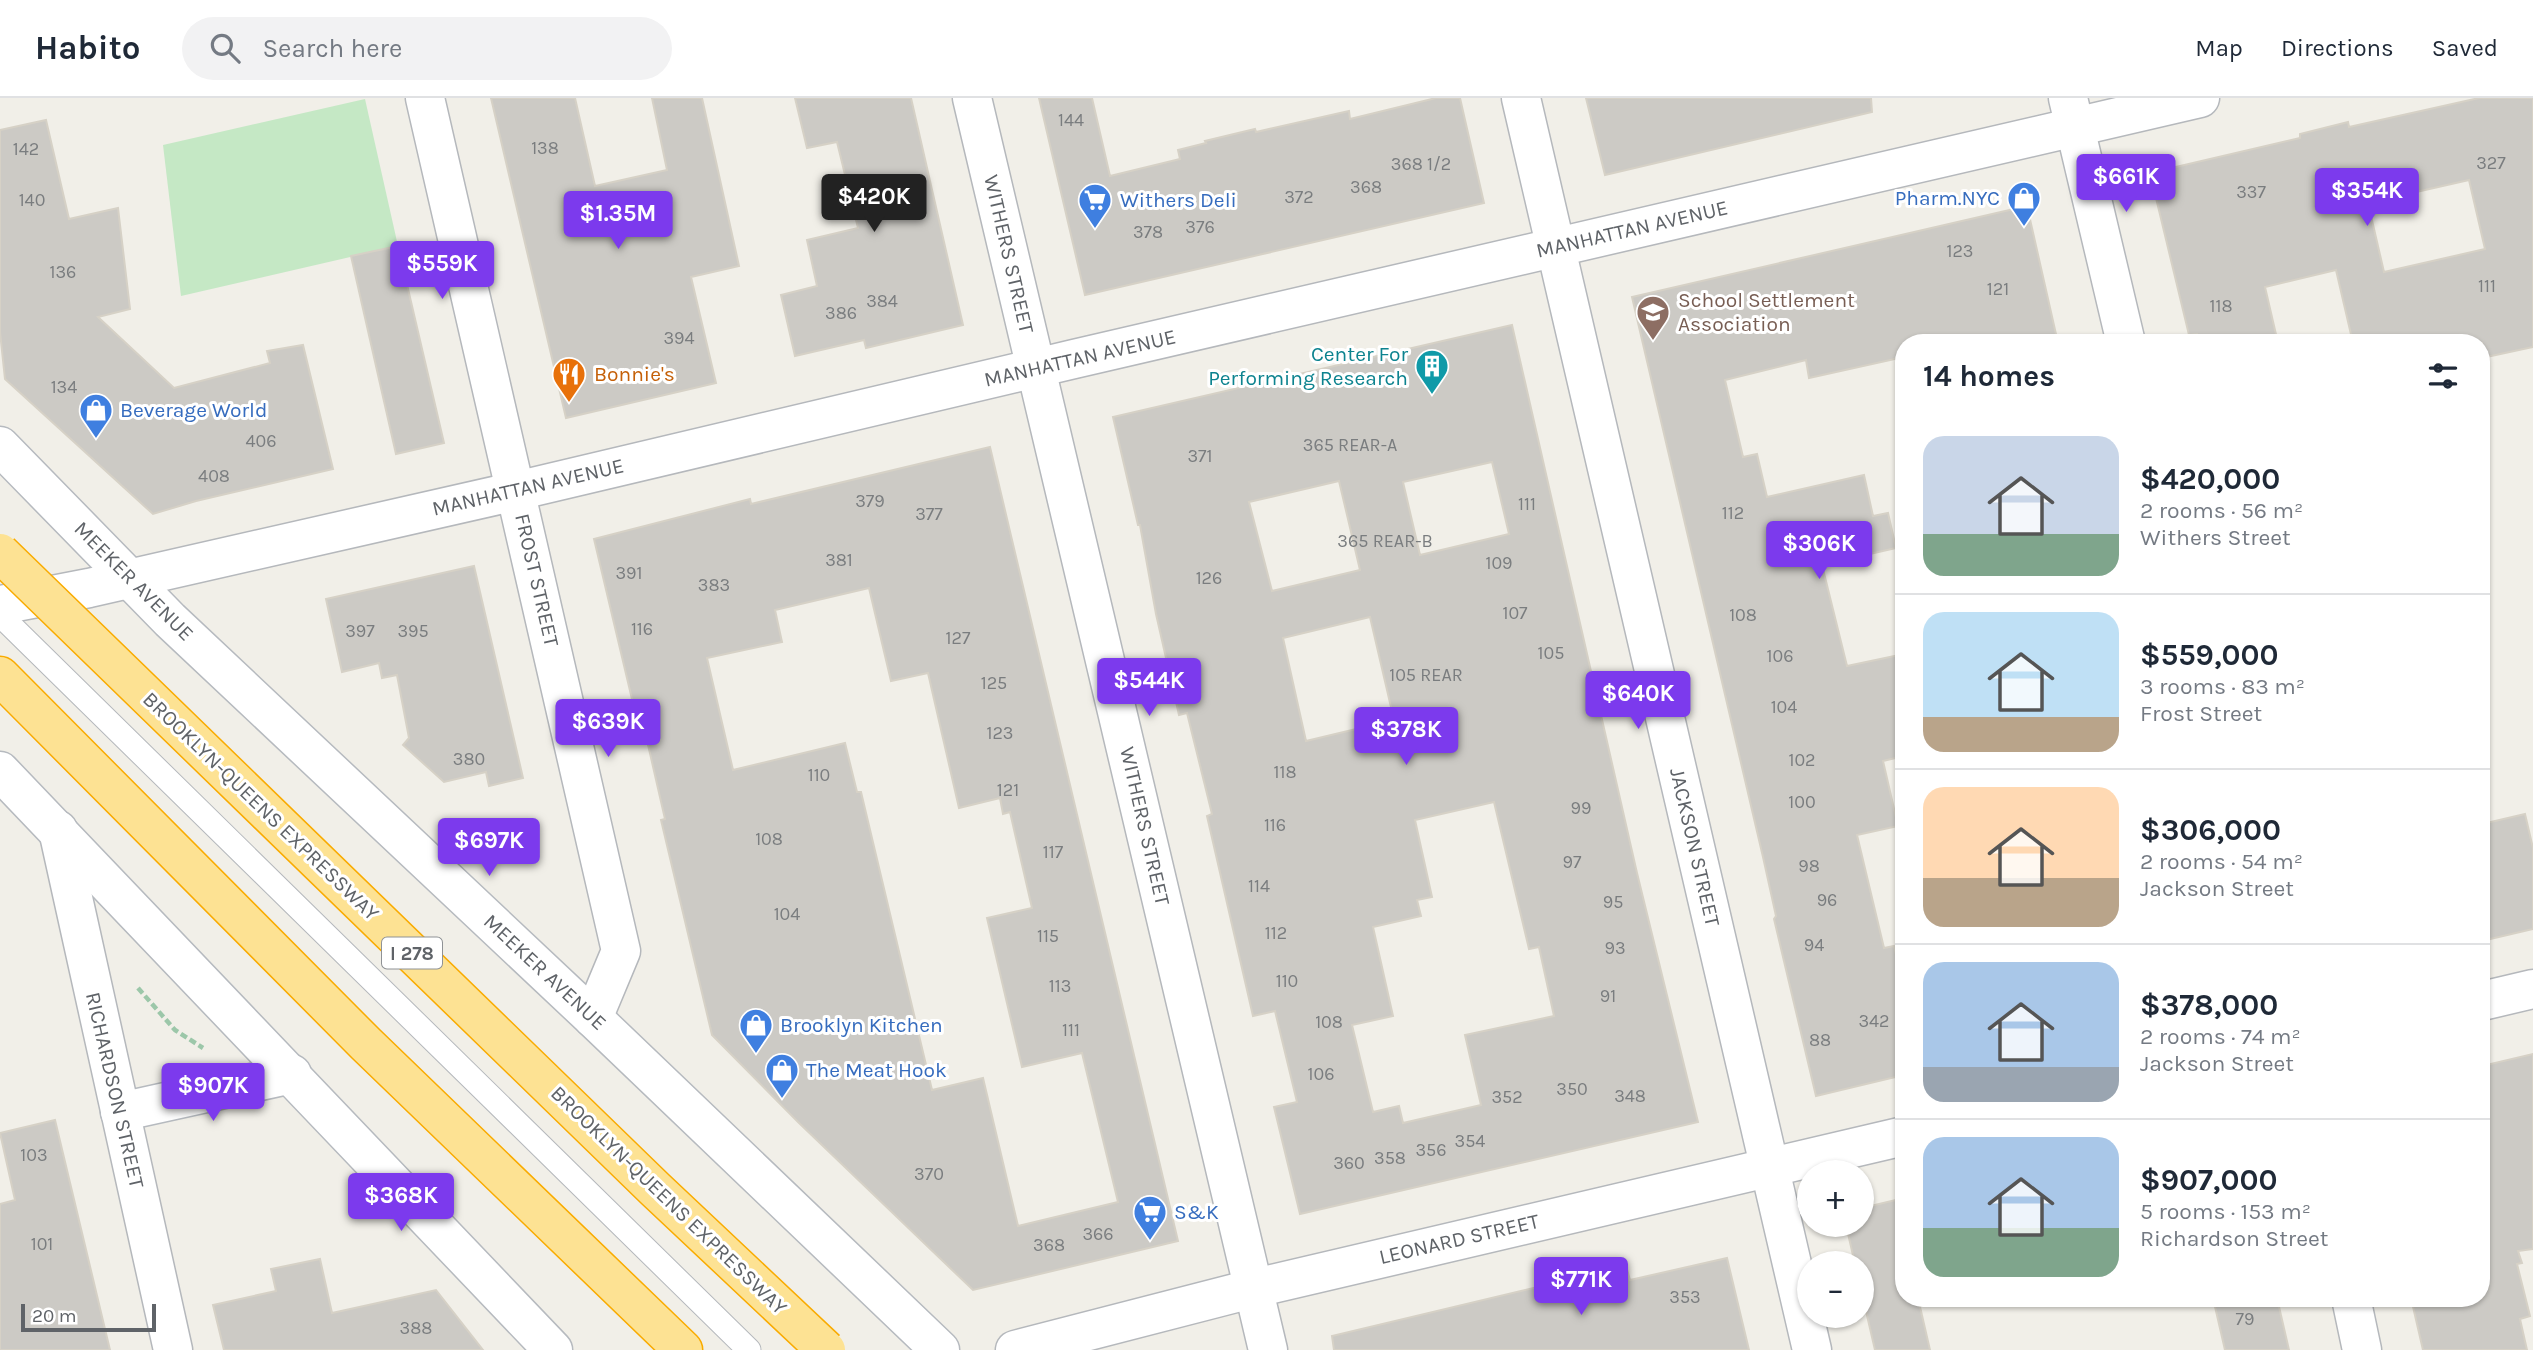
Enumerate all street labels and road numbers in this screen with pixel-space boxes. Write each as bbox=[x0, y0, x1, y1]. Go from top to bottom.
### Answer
street label: WITHERS STREET bbox=[979, 173, 1039, 336]
street label: MANHATTAN AVENUE bbox=[1534, 195, 1730, 263]
street label: MANHATTAN AVENUE bbox=[982, 324, 1178, 392]
street label: MANHATTAN AVENUE bbox=[430, 453, 626, 521]
street label: FROST STREET bbox=[510, 511, 564, 649]
street label: MEEKER AVENUE bbox=[69, 516, 199, 646]
street label: BROOKLYN-QUEENS EXPRESSWAY bbox=[138, 687, 384, 926]
street label: WITHERS STREET bbox=[1115, 745, 1175, 908]
street label: JACKSON STREET bbox=[1665, 765, 1725, 929]
street label: MEEKER AVENUE bbox=[479, 909, 611, 1035]
road number: I 278 bbox=[382, 938, 442, 968]
street label: RICHARDSON STREET bbox=[81, 990, 149, 1191]
street label: BROOKLYN-QUEENS EXPRESSWAY bbox=[546, 1081, 792, 1320]
street label: LEONARD STREET bbox=[1377, 1209, 1542, 1269]

